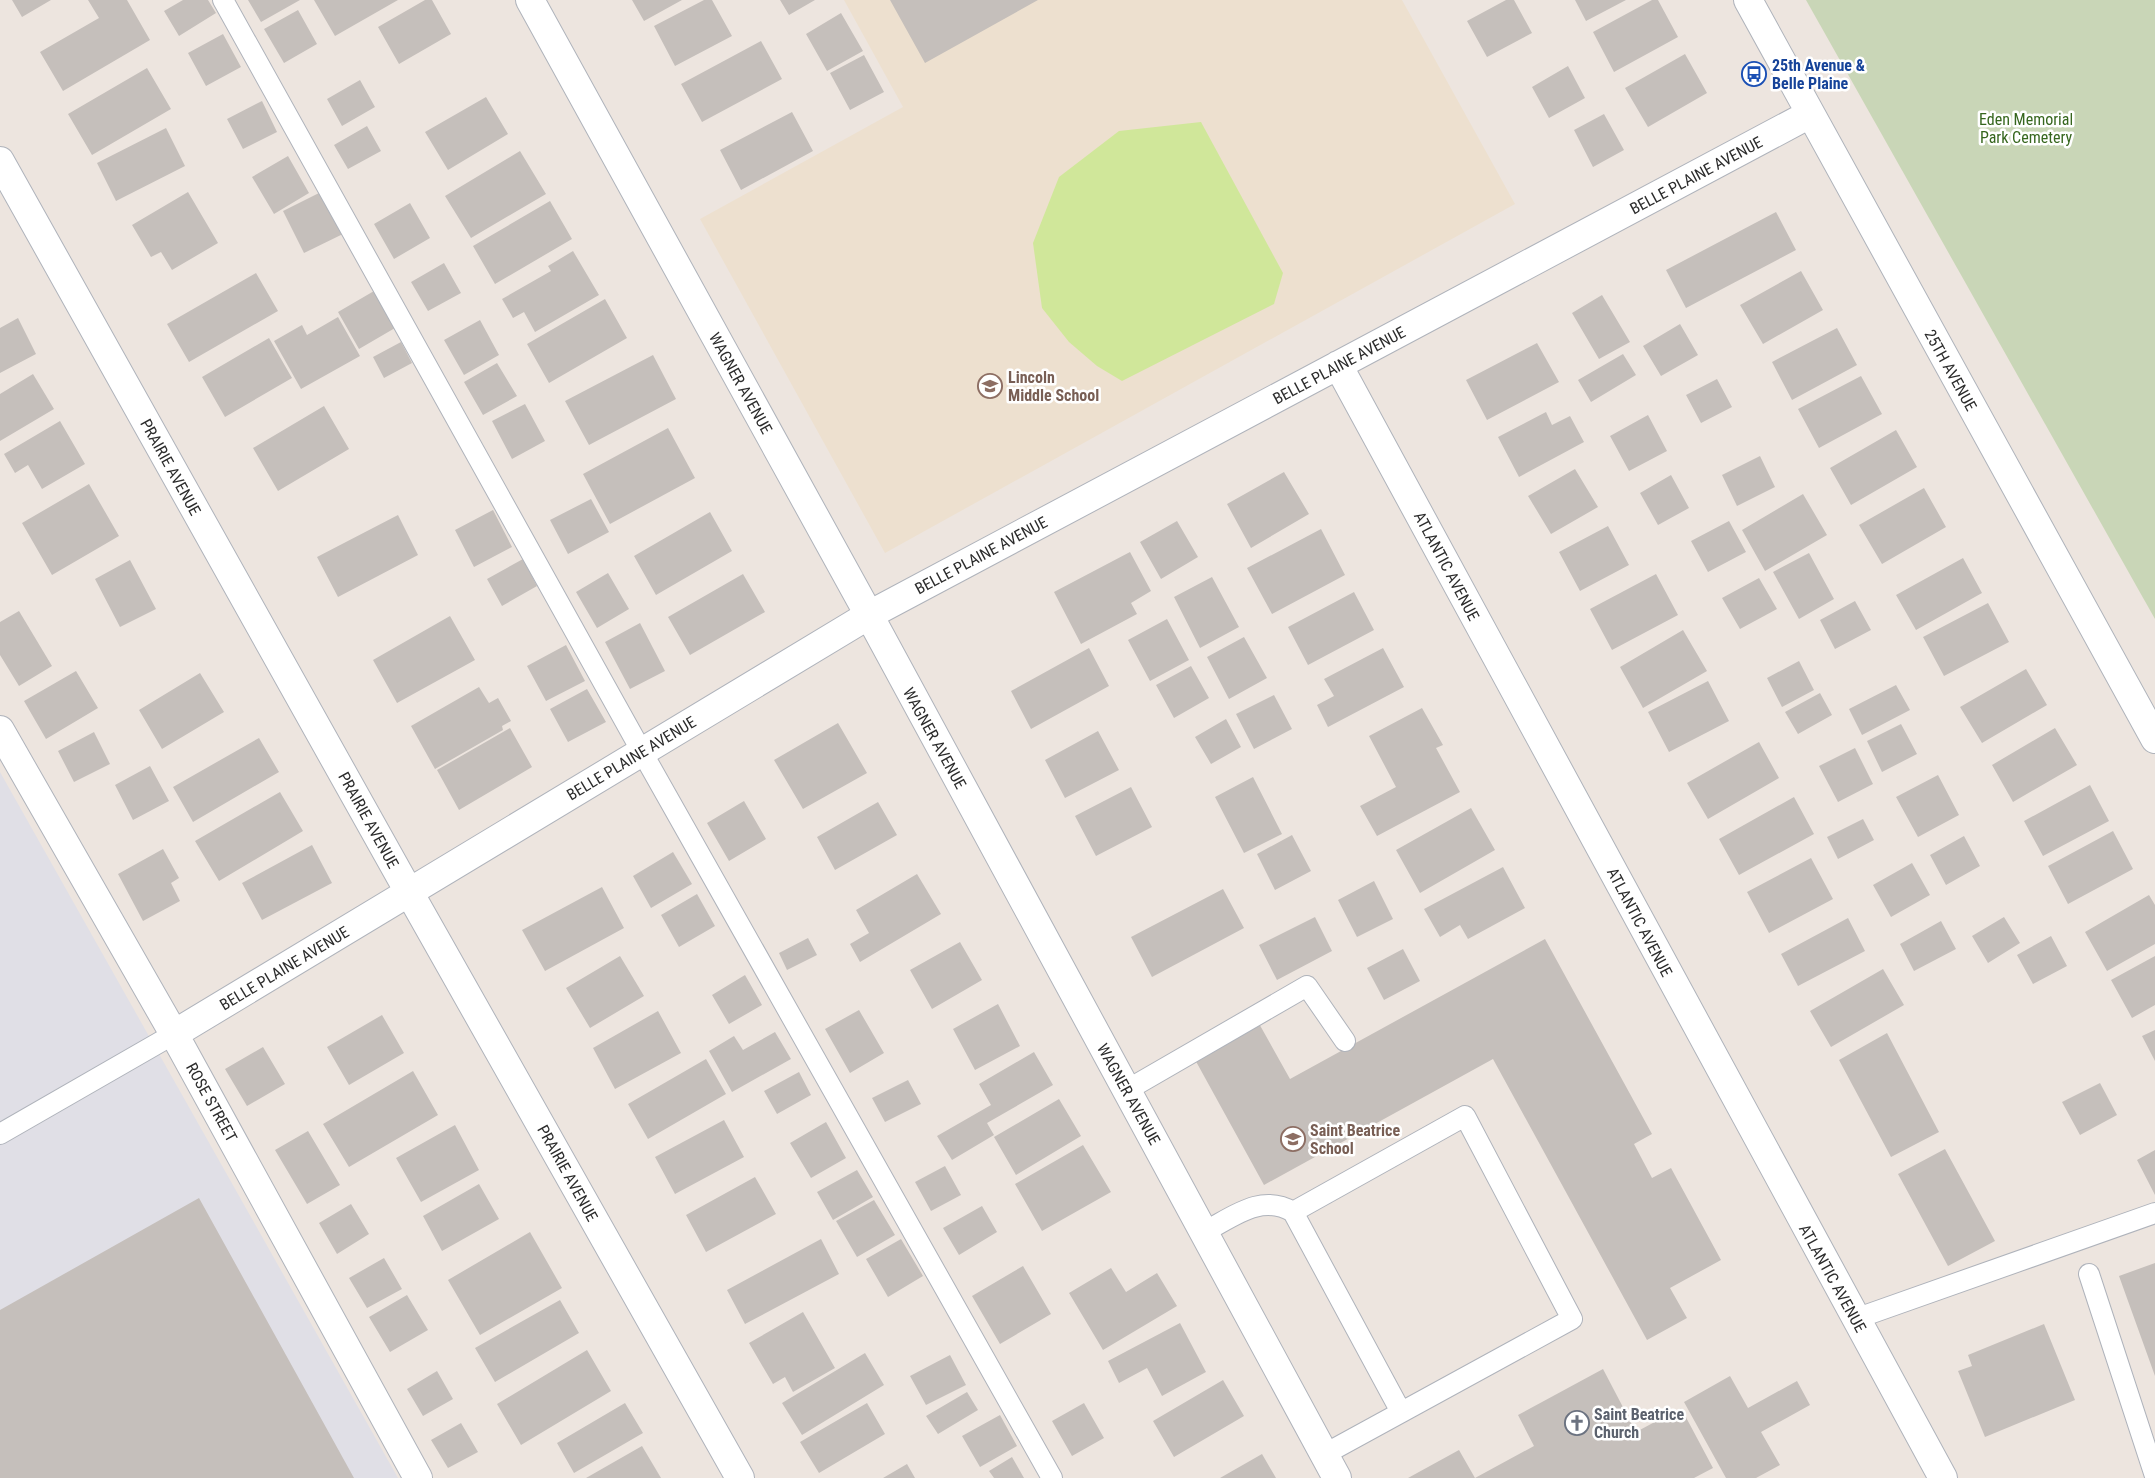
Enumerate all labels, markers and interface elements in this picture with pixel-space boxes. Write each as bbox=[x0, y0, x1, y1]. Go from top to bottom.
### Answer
place label: 25th Avenue & Belle Plaine bbox=[1772, 56, 1865, 93]
bus stop icon: 25th Avenue & Belle Plaine bbox=[1741, 61, 1767, 87]
park label: Eden Memorial Park Cemetery bbox=[1979, 110, 2073, 147]
street label: BELLE PLAINE AVENUE bbox=[1627, 132, 1766, 218]
street label: BELLE PLAINE AVENUE bbox=[1270, 322, 1409, 408]
street label: 25TH AVENUE bbox=[1920, 326, 1981, 414]
street label: WAGNER AVENUE bbox=[705, 329, 776, 437]
place label: Lincoln Middle School bbox=[1008, 368, 1099, 405]
school or university icon: Lincoln Middle School bbox=[977, 373, 1003, 399]
street label: PRAIRIE AVENUE bbox=[136, 416, 205, 519]
street label: ATLANTIC AVENUE bbox=[1410, 509, 1483, 624]
street label: BELLE PLAINE AVENUE bbox=[912, 512, 1051, 598]
street label: WAGNER AVENUE bbox=[899, 684, 970, 792]
street label: BELLE PLAINE AVENUE bbox=[563, 712, 699, 804]
street label: PRAIRIE AVENUE bbox=[334, 769, 403, 872]
street label: ATLANTIC AVENUE bbox=[1603, 865, 1676, 980]
street label: BELLE PLAINE AVENUE bbox=[216, 922, 352, 1014]
street label: WAGNER AVENUE bbox=[1093, 1040, 1164, 1148]
street label: ROSE STREET bbox=[182, 1059, 241, 1145]
place label: Saint Beatrice School bbox=[1310, 1121, 1400, 1158]
street label: PRAIRIE AVENUE bbox=[533, 1122, 602, 1225]
school or university icon: Saint Beatrice School bbox=[1280, 1126, 1306, 1152]
street label: ATLANTIC AVENUE bbox=[1795, 1221, 1870, 1336]
place label: Saint Beatrice Church bbox=[1594, 1405, 1684, 1442]
church icon: Saint Beatrice Church bbox=[1564, 1410, 1590, 1436]

